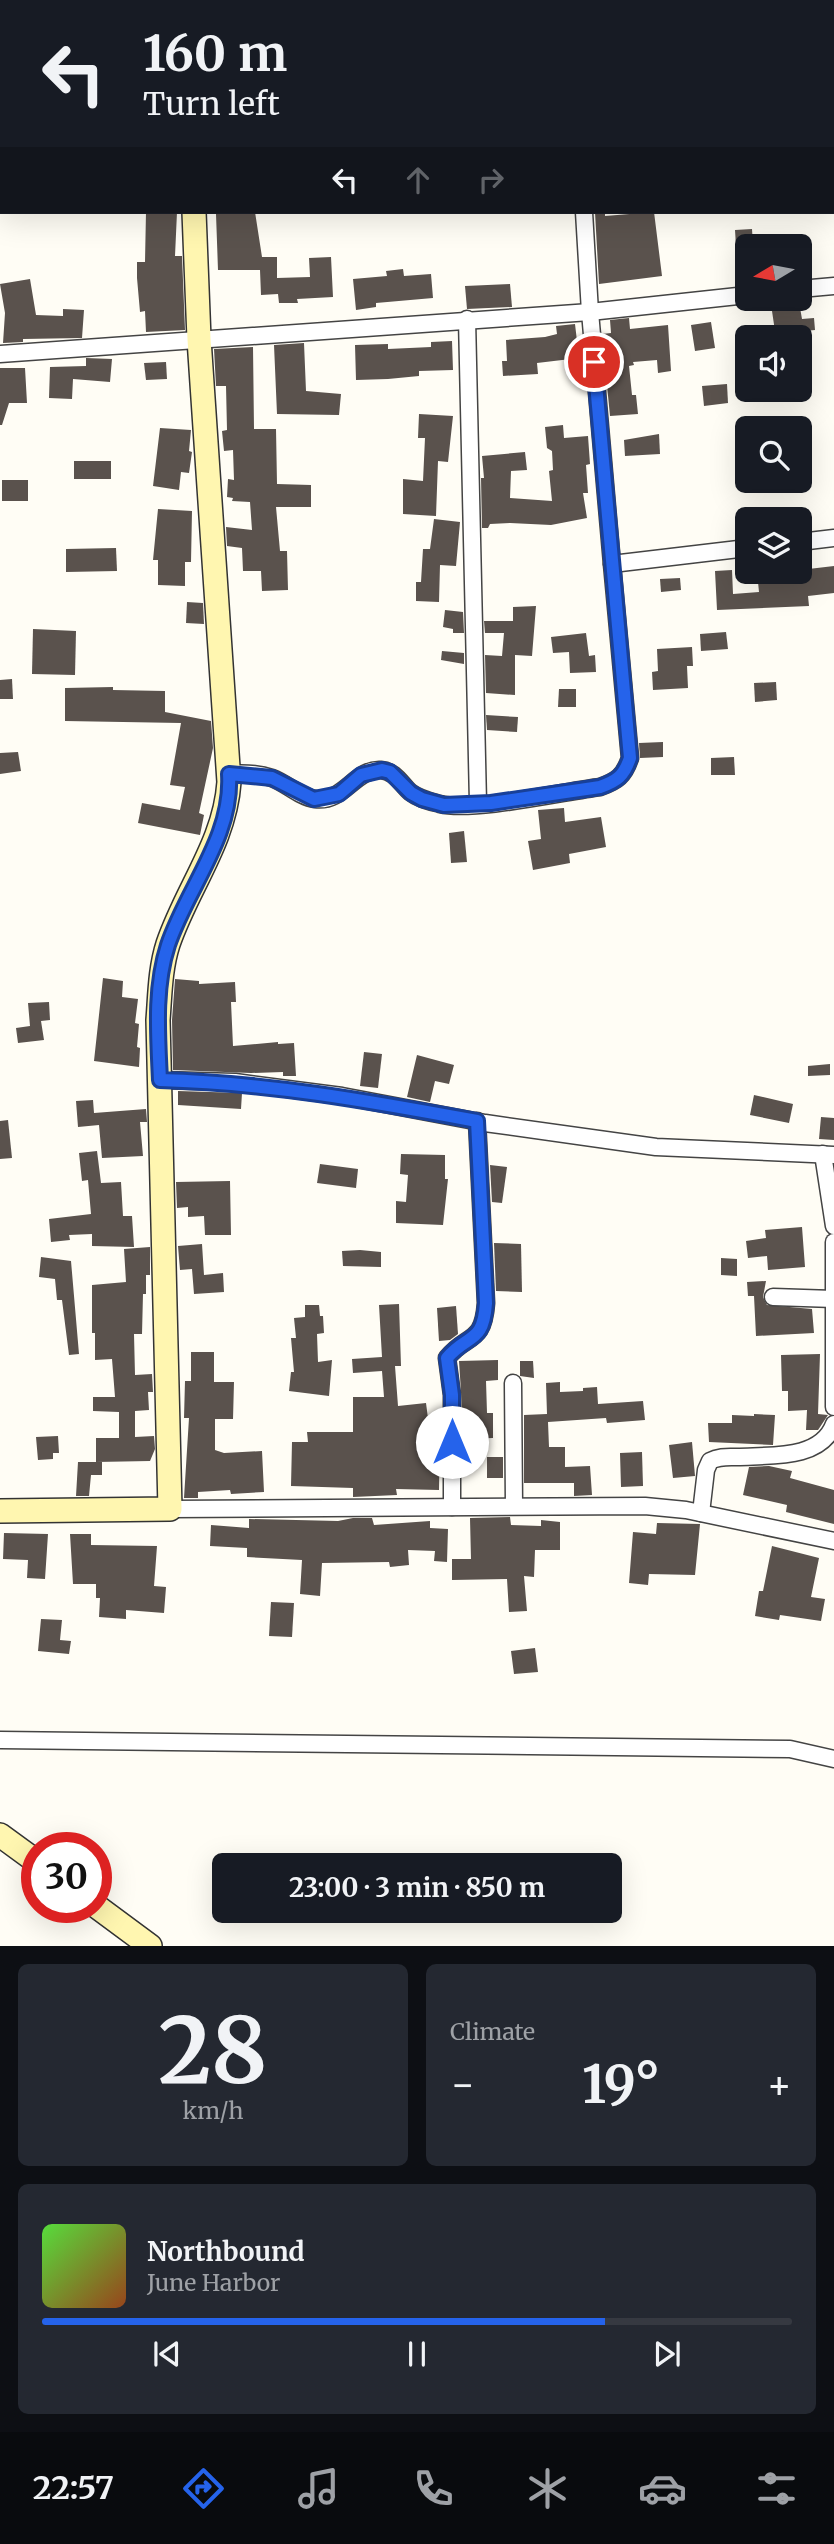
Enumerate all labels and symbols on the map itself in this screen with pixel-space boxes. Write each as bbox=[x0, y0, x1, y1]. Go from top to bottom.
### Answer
north arrow bbox=[735, 234, 812, 312]
pin bbox=[564, 332, 624, 392]
position arrow bbox=[415, 1405, 489, 1479]
speed limit sign: 30 bbox=[21, 1832, 112, 1923]

